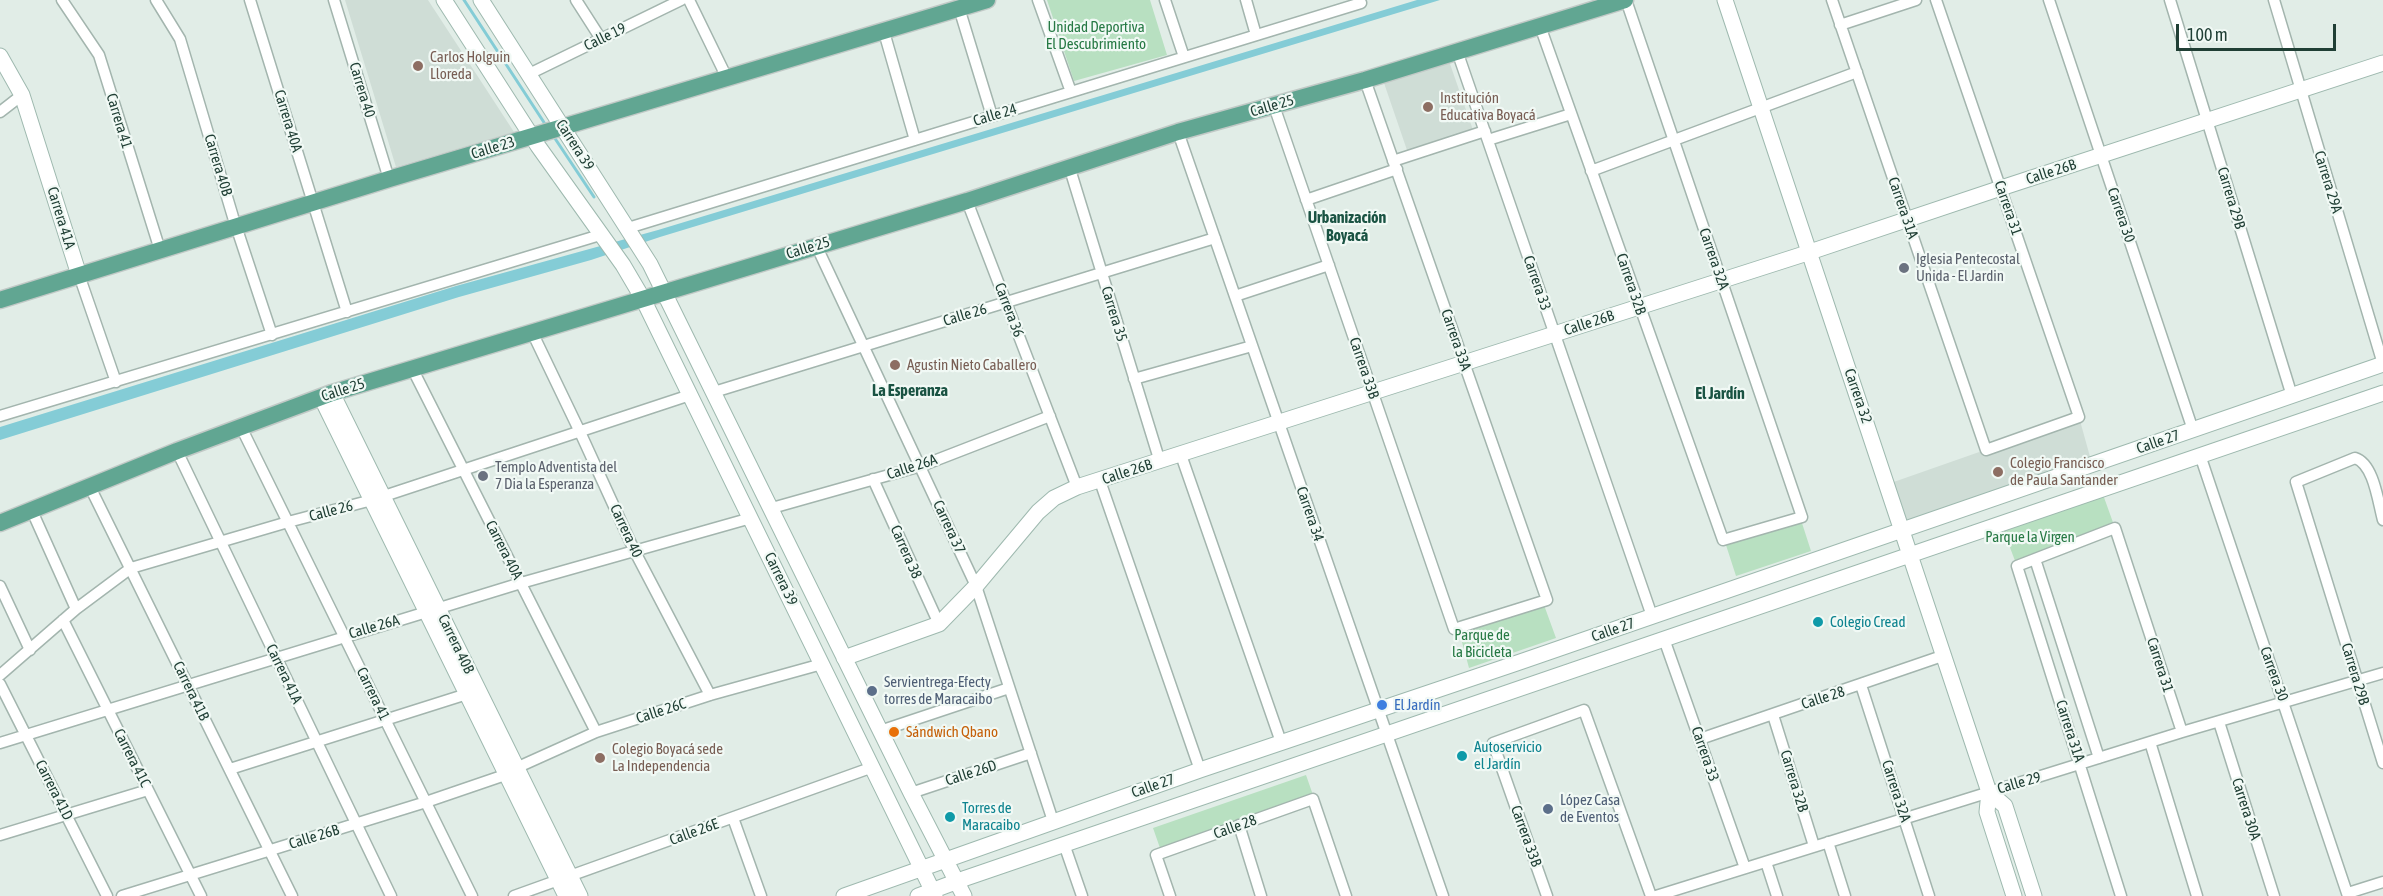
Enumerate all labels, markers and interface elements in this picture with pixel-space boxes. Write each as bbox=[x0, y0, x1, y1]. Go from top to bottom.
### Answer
scale bar bbox=[2179, 12, 2340, 50]
park label: Unidad Deportiva El Descubrimiento bbox=[1046, 18, 1146, 53]
street label: Calle 19 bbox=[581, 19, 629, 55]
text: 100 m bbox=[2187, 24, 2228, 45]
place label: Carlos Holguin Lloreda bbox=[430, 48, 510, 83]
marker: Carlos Holguin Lloreda bbox=[411, 59, 425, 73]
street label: Carrera 40 bbox=[345, 60, 379, 120]
street label: Carrera 40A bbox=[270, 88, 306, 154]
place label: Institución Educativa Boyacá bbox=[1440, 89, 1536, 124]
street label: Carrera 41 bbox=[102, 91, 136, 151]
street label: Calle 25 bbox=[1248, 91, 1296, 121]
street label: Calle 24 bbox=[971, 100, 1019, 130]
marker: Institución Educativa Boyacá bbox=[1421, 100, 1435, 114]
street label: Carrera 39 bbox=[552, 116, 598, 174]
street label: Carrera 40B bbox=[200, 132, 236, 198]
street label: Calle 23 bbox=[469, 133, 517, 163]
street label: Carrera 29A bbox=[2310, 149, 2346, 215]
street label: Calle 26B bbox=[2024, 155, 2078, 189]
street label: Carrera 29B bbox=[2213, 165, 2249, 231]
street label: Carrera 31A bbox=[1884, 175, 1922, 241]
street label: Carrera 31 bbox=[1990, 178, 2026, 238]
street label: Carrera 41A bbox=[43, 185, 79, 251]
street label: Carrera 30 bbox=[2103, 185, 2139, 245]
district label: Urbanización Boyacá bbox=[1308, 208, 1386, 246]
street label: Carrera 32A bbox=[1695, 226, 1733, 292]
street label: Calle 25 bbox=[784, 233, 832, 263]
place label: Iglesia Pentecostal Unida - El Jardin bbox=[1916, 250, 2020, 285]
street label: Carrera 32B bbox=[1612, 251, 1650, 317]
street label: Carrera 33 bbox=[1519, 253, 1555, 313]
marker: Iglesia Pentecostal Unida - El Jardin bbox=[1897, 261, 1911, 275]
street label: Carrera 36 bbox=[990, 280, 1028, 340]
street label: Carrera 35 bbox=[1097, 284, 1131, 344]
street label: Calle 26 bbox=[941, 300, 989, 330]
street label: Calle 26B bbox=[1562, 306, 1616, 340]
street label: Carrera 33A bbox=[1437, 307, 1475, 373]
street label: Carrera 33B bbox=[1345, 335, 1383, 401]
place label: Agustin Nieto Caballero bbox=[907, 356, 1037, 374]
marker: Agustin Nieto Caballero bbox=[888, 358, 902, 372]
street label: Carrera 32 bbox=[1840, 366, 1876, 426]
street label: Calle 25 bbox=[319, 375, 367, 405]
district label: La Esperanza bbox=[872, 381, 948, 401]
district label: El Jardín bbox=[1695, 384, 1745, 404]
street label: Calle 27 bbox=[2134, 426, 2182, 458]
street label: Calle 26A bbox=[885, 450, 939, 484]
place label: Colegio Francisco de Paula Santander bbox=[2010, 454, 2118, 489]
street label: Calle 26B bbox=[1100, 455, 1154, 489]
place label: Templo Adventista del 7 Dia la Esperanza bbox=[495, 458, 617, 493]
marker: Colegio Francisco de Paula Santander bbox=[1991, 465, 2005, 479]
marker: Templo Adventista del 7 Dia la Esperanza bbox=[476, 469, 490, 483]
street label: Carrera 34 bbox=[1292, 484, 1328, 544]
street label: Calle 26 bbox=[307, 497, 355, 525]
street label: Carrera 37 bbox=[929, 498, 969, 556]
street label: Carrera 40 bbox=[606, 502, 646, 560]
street label: Carrera 40A bbox=[481, 517, 527, 583]
street label: Carrera 38 bbox=[886, 522, 926, 582]
park label: Parque la Virgen bbox=[1985, 528, 2075, 546]
street label: Carrera 39 bbox=[760, 550, 802, 608]
street label: Calle 26A bbox=[347, 611, 401, 643]
street label: Carrera 40B bbox=[434, 611, 478, 677]
place label: Colegio Cread bbox=[1830, 613, 1906, 631]
street label: Calle 27 bbox=[1589, 614, 1637, 646]
marker: Colegio Cread bbox=[1811, 615, 1825, 629]
park label: Parque de la Bicicleta bbox=[1452, 626, 1512, 661]
street label: Carrera 31 bbox=[2143, 635, 2177, 695]
street label: Carrera 41A bbox=[262, 641, 306, 707]
street label: Carrera 29B bbox=[2337, 641, 2373, 707]
street label: Carrera 30 bbox=[2256, 644, 2292, 704]
street label: Carrera 41B bbox=[169, 658, 213, 724]
street label: Carrera 41 bbox=[352, 665, 394, 723]
place label: Servientrega-Efecty torres de Maracaibo bbox=[884, 673, 992, 708]
street label: Calle 28 bbox=[1799, 683, 1847, 713]
marker: Servientrega-Efecty torres de Maracaibo bbox=[865, 684, 879, 698]
street label: Calle 26C bbox=[634, 695, 688, 727]
place label: El Jardín bbox=[1394, 696, 1440, 714]
marker: El Jardín bbox=[1375, 698, 1389, 712]
street label: Carrera 31A bbox=[2052, 698, 2088, 764]
place label: Sándwich Qbano bbox=[906, 723, 998, 741]
street label: Carrera 33 bbox=[1687, 724, 1723, 784]
marker: Sándwich Qbano bbox=[887, 725, 901, 739]
street label: Carrera 41C bbox=[110, 726, 154, 790]
place label: Autoservicio el Jardín bbox=[1474, 738, 1542, 773]
place label: Colegio Boyacá sede La Independencia bbox=[612, 740, 723, 775]
street label: Carrera 32B bbox=[1776, 748, 1812, 814]
marker: Autoservicio el Jardín bbox=[1455, 749, 1469, 763]
marker: Colegio Boyacá sede La Independencia bbox=[593, 751, 607, 765]
street label: Calle 26D bbox=[943, 756, 999, 790]
street label: Carrera 41D bbox=[31, 757, 77, 823]
street label: Carrera 32A bbox=[1878, 758, 1914, 824]
street label: Calle 29 bbox=[1995, 768, 2043, 798]
street label: Calle 27 bbox=[1129, 770, 1177, 802]
street label: Carrera 30A bbox=[2228, 776, 2264, 842]
place label: López Casa de Eventos bbox=[1560, 791, 1620, 826]
place label: Torres de Maracaibo bbox=[962, 799, 1020, 834]
marker: López Casa de Eventos bbox=[1541, 802, 1555, 816]
street label: Carrera 33B bbox=[1507, 803, 1545, 869]
marker: Torres de Maracaibo bbox=[943, 810, 957, 824]
street label: Calle 28 bbox=[1211, 811, 1259, 843]
street label: Calle 26E bbox=[667, 815, 721, 849]
street label: Calle 26B bbox=[287, 821, 341, 853]

